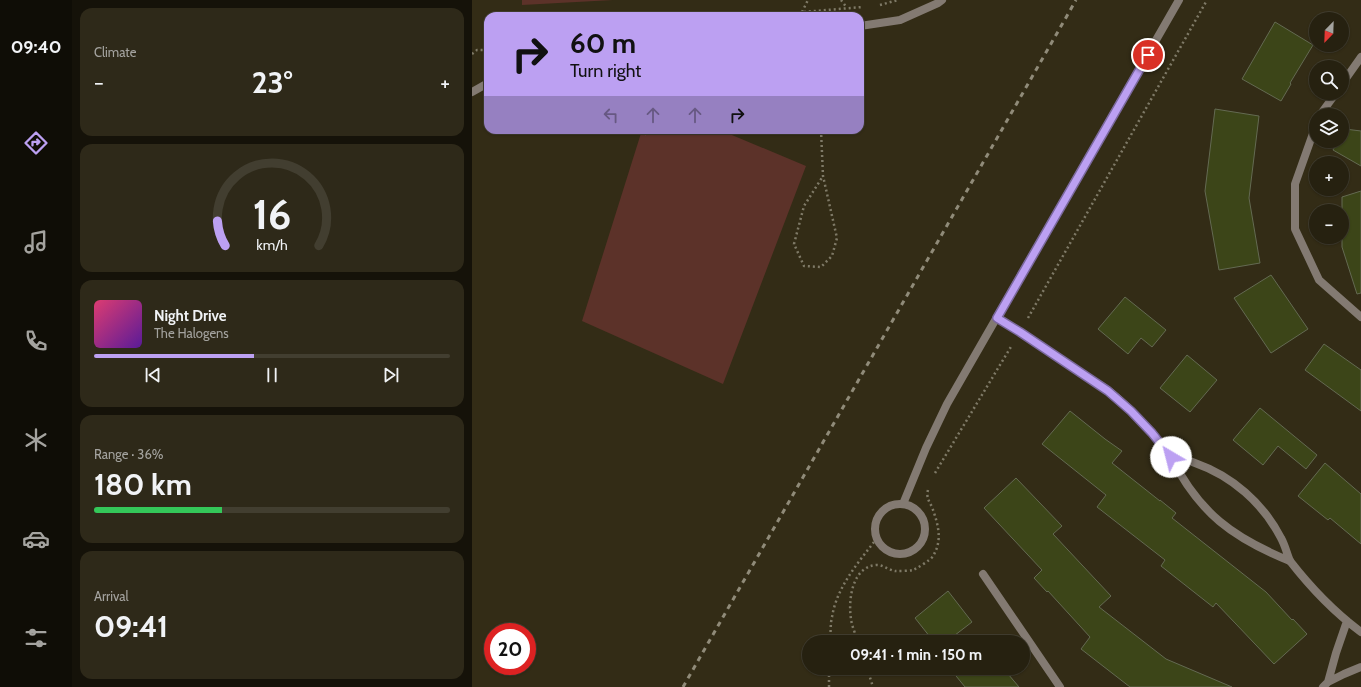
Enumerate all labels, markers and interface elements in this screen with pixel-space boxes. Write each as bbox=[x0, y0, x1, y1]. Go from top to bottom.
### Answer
north arrow bbox=[1309, 12, 1349, 52]
map controls bbox=[1309, 12, 1349, 244]
text: 60 m bbox=[570, 26, 636, 60]
icon: right bbox=[504, 28, 556, 80]
text: 09:40 bbox=[11, 36, 61, 58]
pin bbox=[1131, 38, 1165, 72]
text: Climate bbox=[94, 44, 136, 60]
icon: arrive bbox=[1137, 44, 1159, 66]
text: Turn right bbox=[570, 60, 641, 82]
button: search bbox=[1309, 60, 1349, 100]
text: 23° bbox=[252, 64, 292, 101]
text: − bbox=[94, 69, 104, 96]
text: + bbox=[440, 69, 450, 96]
icon: left bbox=[600, 104, 622, 126]
icon: ahead bbox=[642, 104, 664, 126]
icon: ahead bbox=[684, 104, 706, 126]
icon: right bbox=[726, 104, 748, 126]
button: layers bbox=[1309, 108, 1349, 148]
icon: directions bbox=[22, 129, 50, 157]
button: + bbox=[1309, 156, 1349, 196]
text: 16 bbox=[253, 188, 291, 238]
button: − bbox=[1309, 204, 1349, 244]
icon: music bbox=[22, 228, 50, 256]
text: km/h bbox=[256, 235, 288, 253]
text: Night Drive bbox=[154, 307, 227, 325]
text: The Halogens bbox=[154, 325, 229, 341]
icon: phone bbox=[22, 327, 50, 355]
icon: previous bbox=[142, 364, 164, 386]
icon: pause bbox=[261, 364, 283, 386]
icon: next bbox=[380, 364, 402, 386]
icon: climate bbox=[22, 426, 50, 454]
position arrow bbox=[1150, 436, 1192, 478]
text: Range · 36% bbox=[94, 446, 163, 462]
text: 180 km bbox=[94, 466, 192, 503]
icon: car bbox=[22, 525, 50, 553]
text: Arrival bbox=[94, 588, 129, 604]
text: 09:41 bbox=[94, 608, 168, 645]
speed limit sign: 20 bbox=[484, 623, 536, 675]
icon: filters bbox=[22, 624, 50, 652]
text: 09:41 · 1 min · 150 m bbox=[850, 646, 982, 664]

